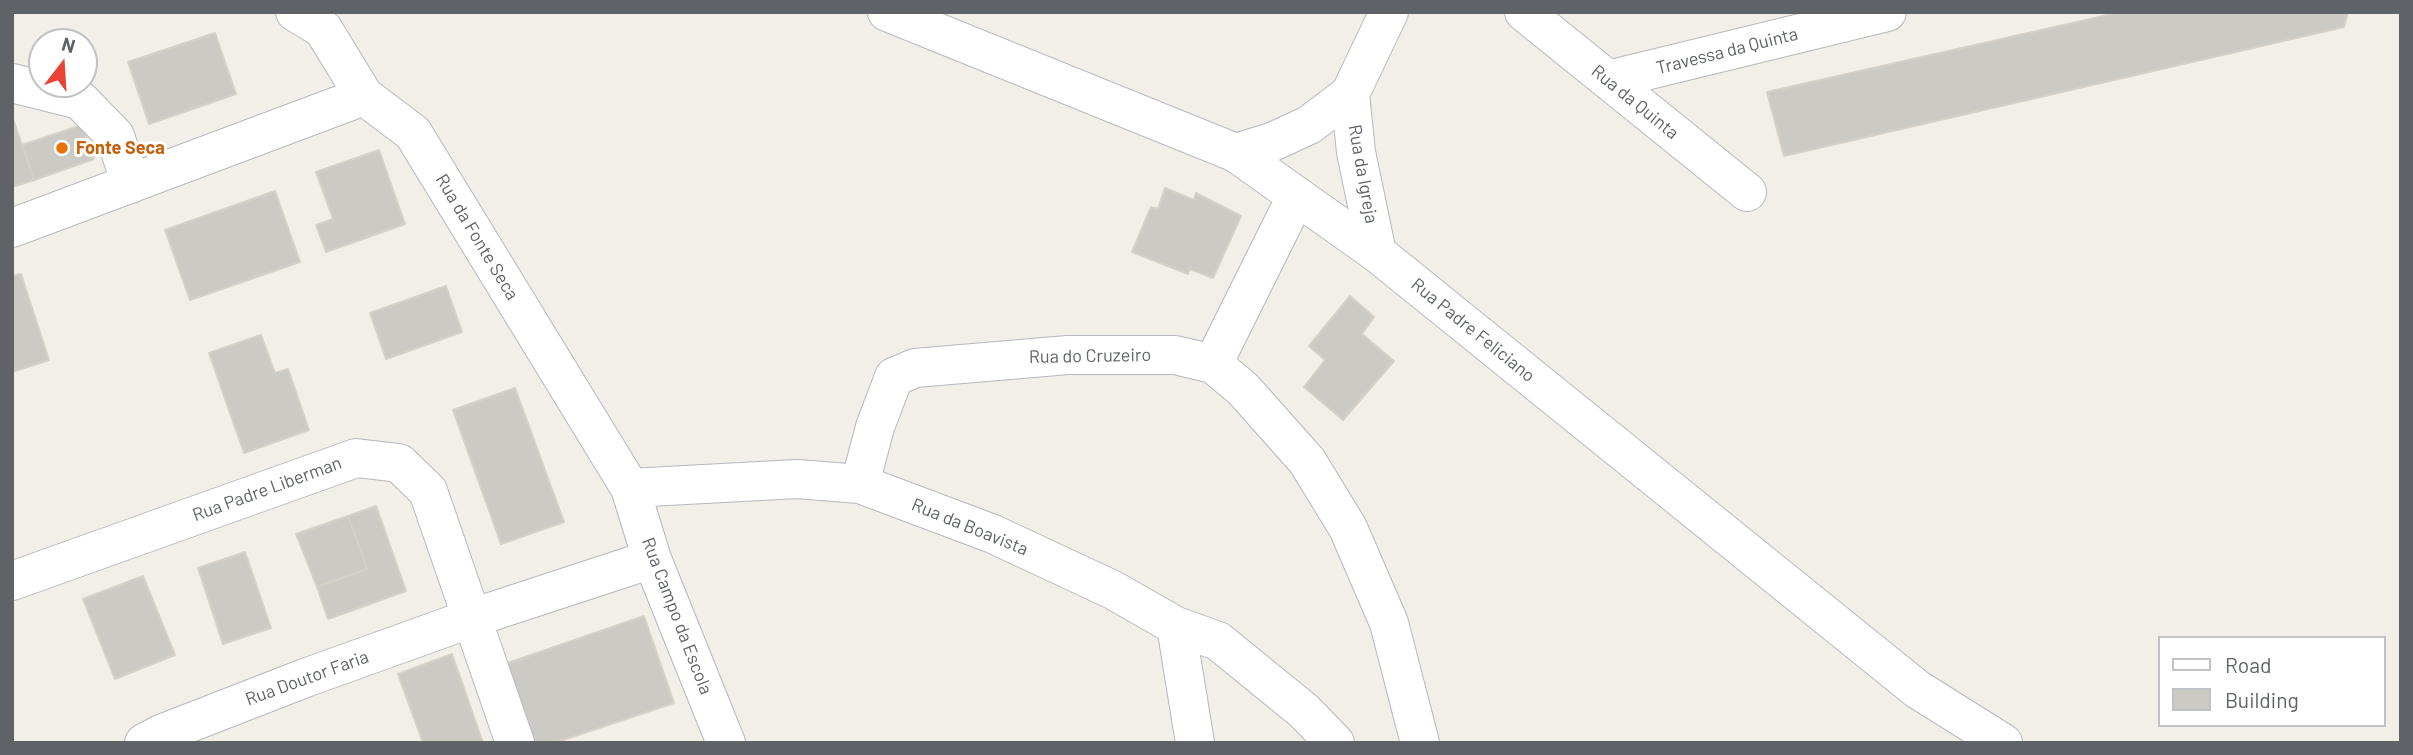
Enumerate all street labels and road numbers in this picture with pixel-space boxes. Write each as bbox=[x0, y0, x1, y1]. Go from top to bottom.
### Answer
street label: Travessa da Quinta bbox=[1654, 23, 1800, 79]
street label: Rua da Quinta bbox=[1587, 60, 1683, 144]
street label: Rua da Igreja bbox=[1344, 123, 1382, 225]
street label: Rua da Fonte Seca bbox=[431, 170, 523, 304]
street label: Rua Padre Feliciano bbox=[1407, 273, 1539, 387]
street label: Rua do Cruzeiro bbox=[1029, 344, 1151, 368]
street label: Rua Padre Liberman bbox=[189, 452, 345, 526]
street label: Rua da Boavista bbox=[909, 494, 1031, 560]
street label: Rua Campo da Escola bbox=[637, 535, 717, 697]
street label: Rua Doutor Faria bbox=[242, 646, 372, 710]

